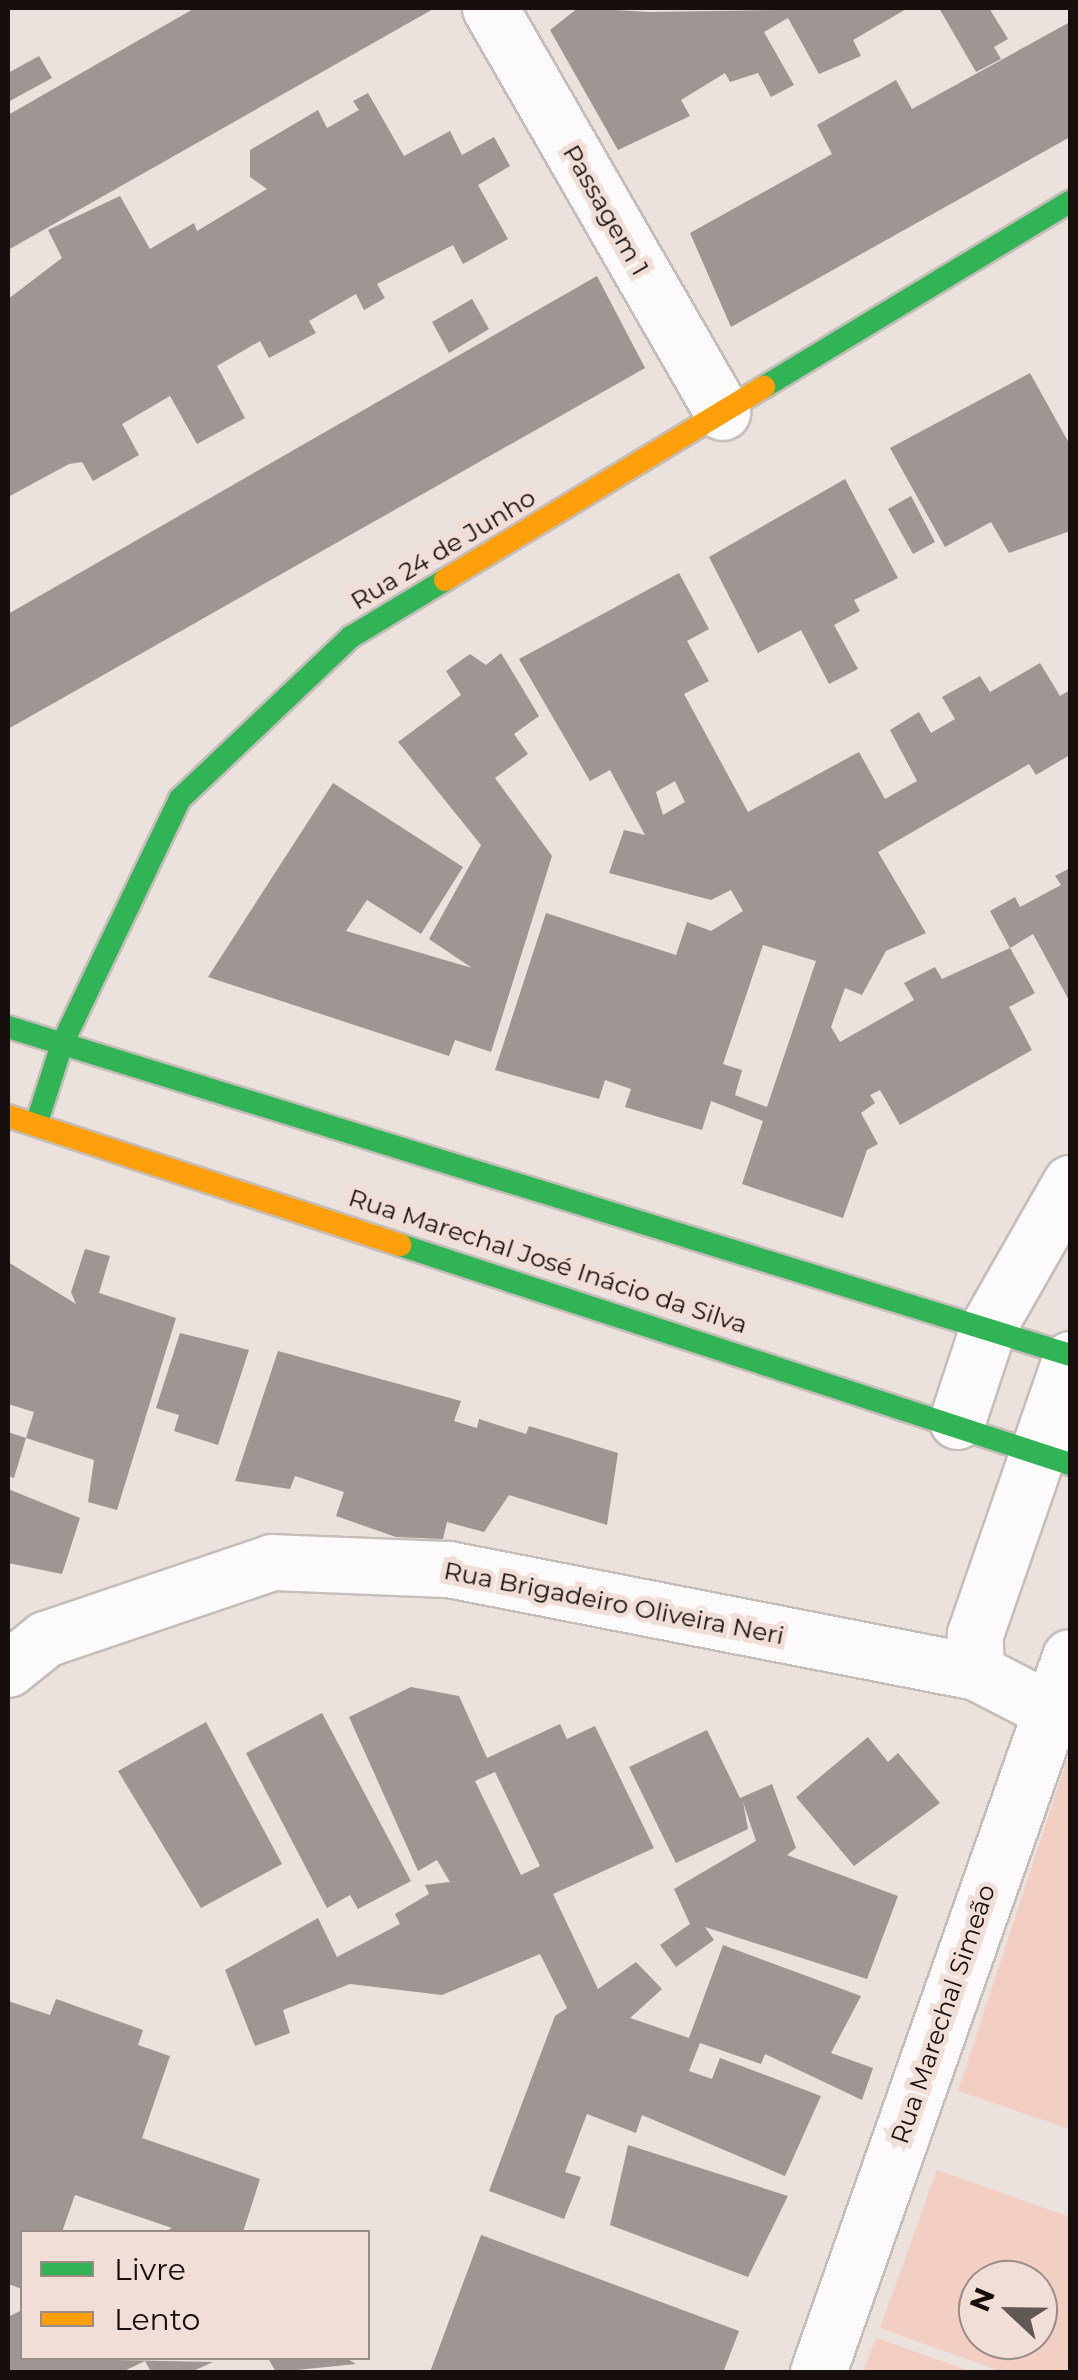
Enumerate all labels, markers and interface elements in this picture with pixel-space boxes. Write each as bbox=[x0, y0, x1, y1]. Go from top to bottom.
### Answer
street label: Passagem 1 bbox=[557, 139, 655, 281]
street label: Rua 24 de Junho bbox=[345, 482, 541, 616]
street label: Rua Marechal José Inácio da Silva bbox=[345, 1182, 751, 1340]
street label: Rua Brigadeiro Oliveira Neri bbox=[441, 1555, 787, 1651]
street label: Rua Marechal Simeão bbox=[885, 1880, 1001, 2148]
legend bbox=[20, 2230, 370, 2360]
text: Livre bbox=[114, 2251, 186, 2288]
north arrow bbox=[958, 2260, 1058, 2360]
text: N bbox=[962, 2283, 1002, 2316]
text: Lento bbox=[114, 2301, 200, 2338]

